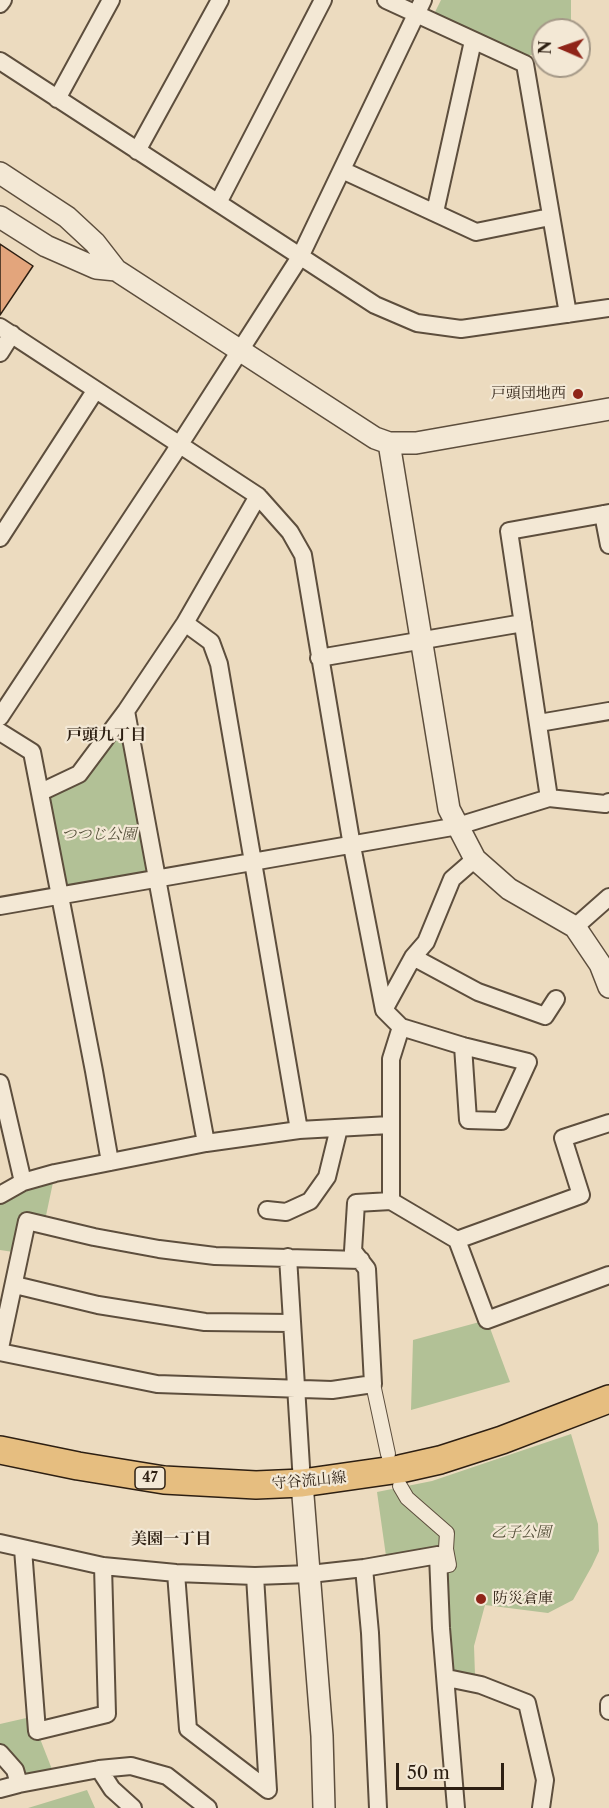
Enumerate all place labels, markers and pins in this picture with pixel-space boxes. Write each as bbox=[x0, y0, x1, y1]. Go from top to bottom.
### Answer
place label: 戸頭団地西 bbox=[491, 385, 566, 403]
marker: 戸頭団地西 bbox=[571, 387, 585, 401]
place label: 防災倉庫 bbox=[493, 1590, 553, 1608]
marker: 防災倉庫 bbox=[474, 1592, 488, 1606]

